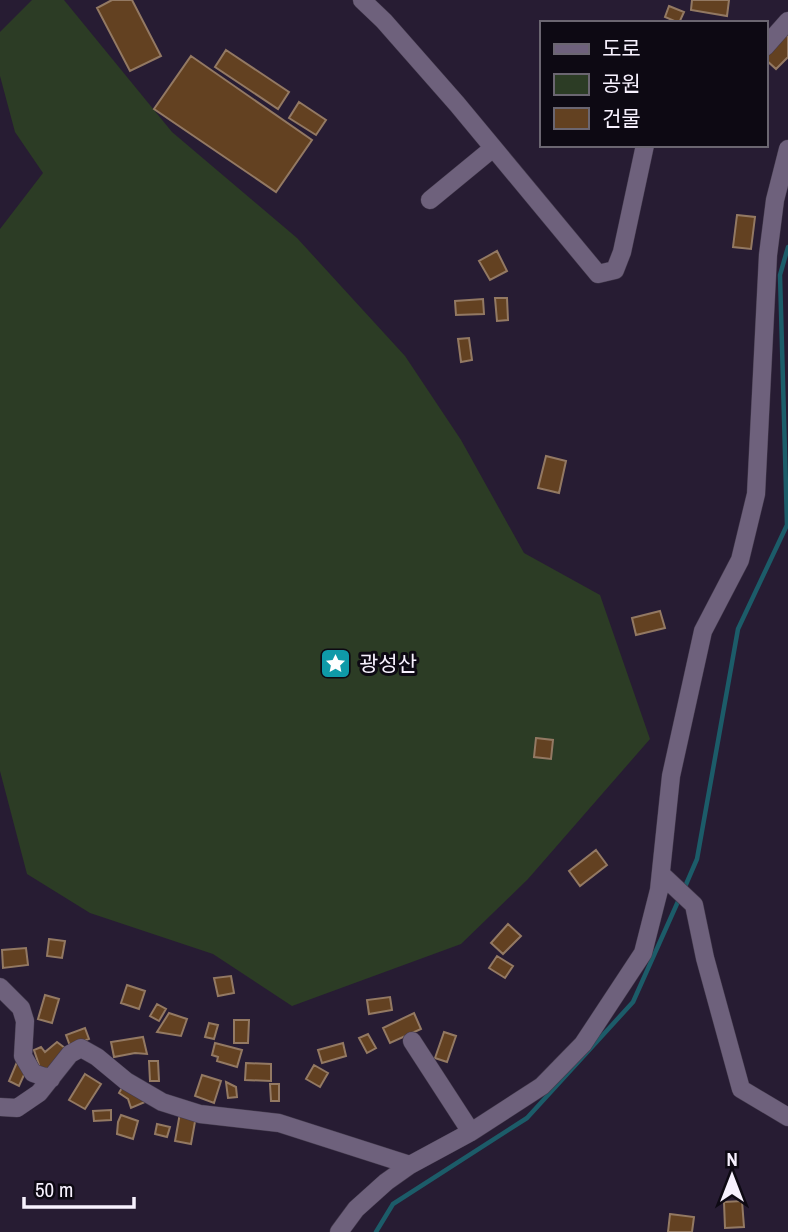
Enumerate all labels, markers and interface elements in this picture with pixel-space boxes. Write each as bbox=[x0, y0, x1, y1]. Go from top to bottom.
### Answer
legend bbox=[540, 21, 767, 147]
text: 도로 bbox=[602, 34, 641, 63]
text: 공원 bbox=[602, 69, 641, 98]
text: 건물 bbox=[602, 104, 641, 133]
place icon: 광성산 bbox=[319, 646, 353, 680]
place label: 광성산 bbox=[359, 649, 417, 678]
north arrow bbox=[697, 1141, 767, 1211]
text: N bbox=[726, 1146, 738, 1172]
scale bar bbox=[24, 1166, 135, 1210]
text: 50 m bbox=[35, 1175, 73, 1204]

